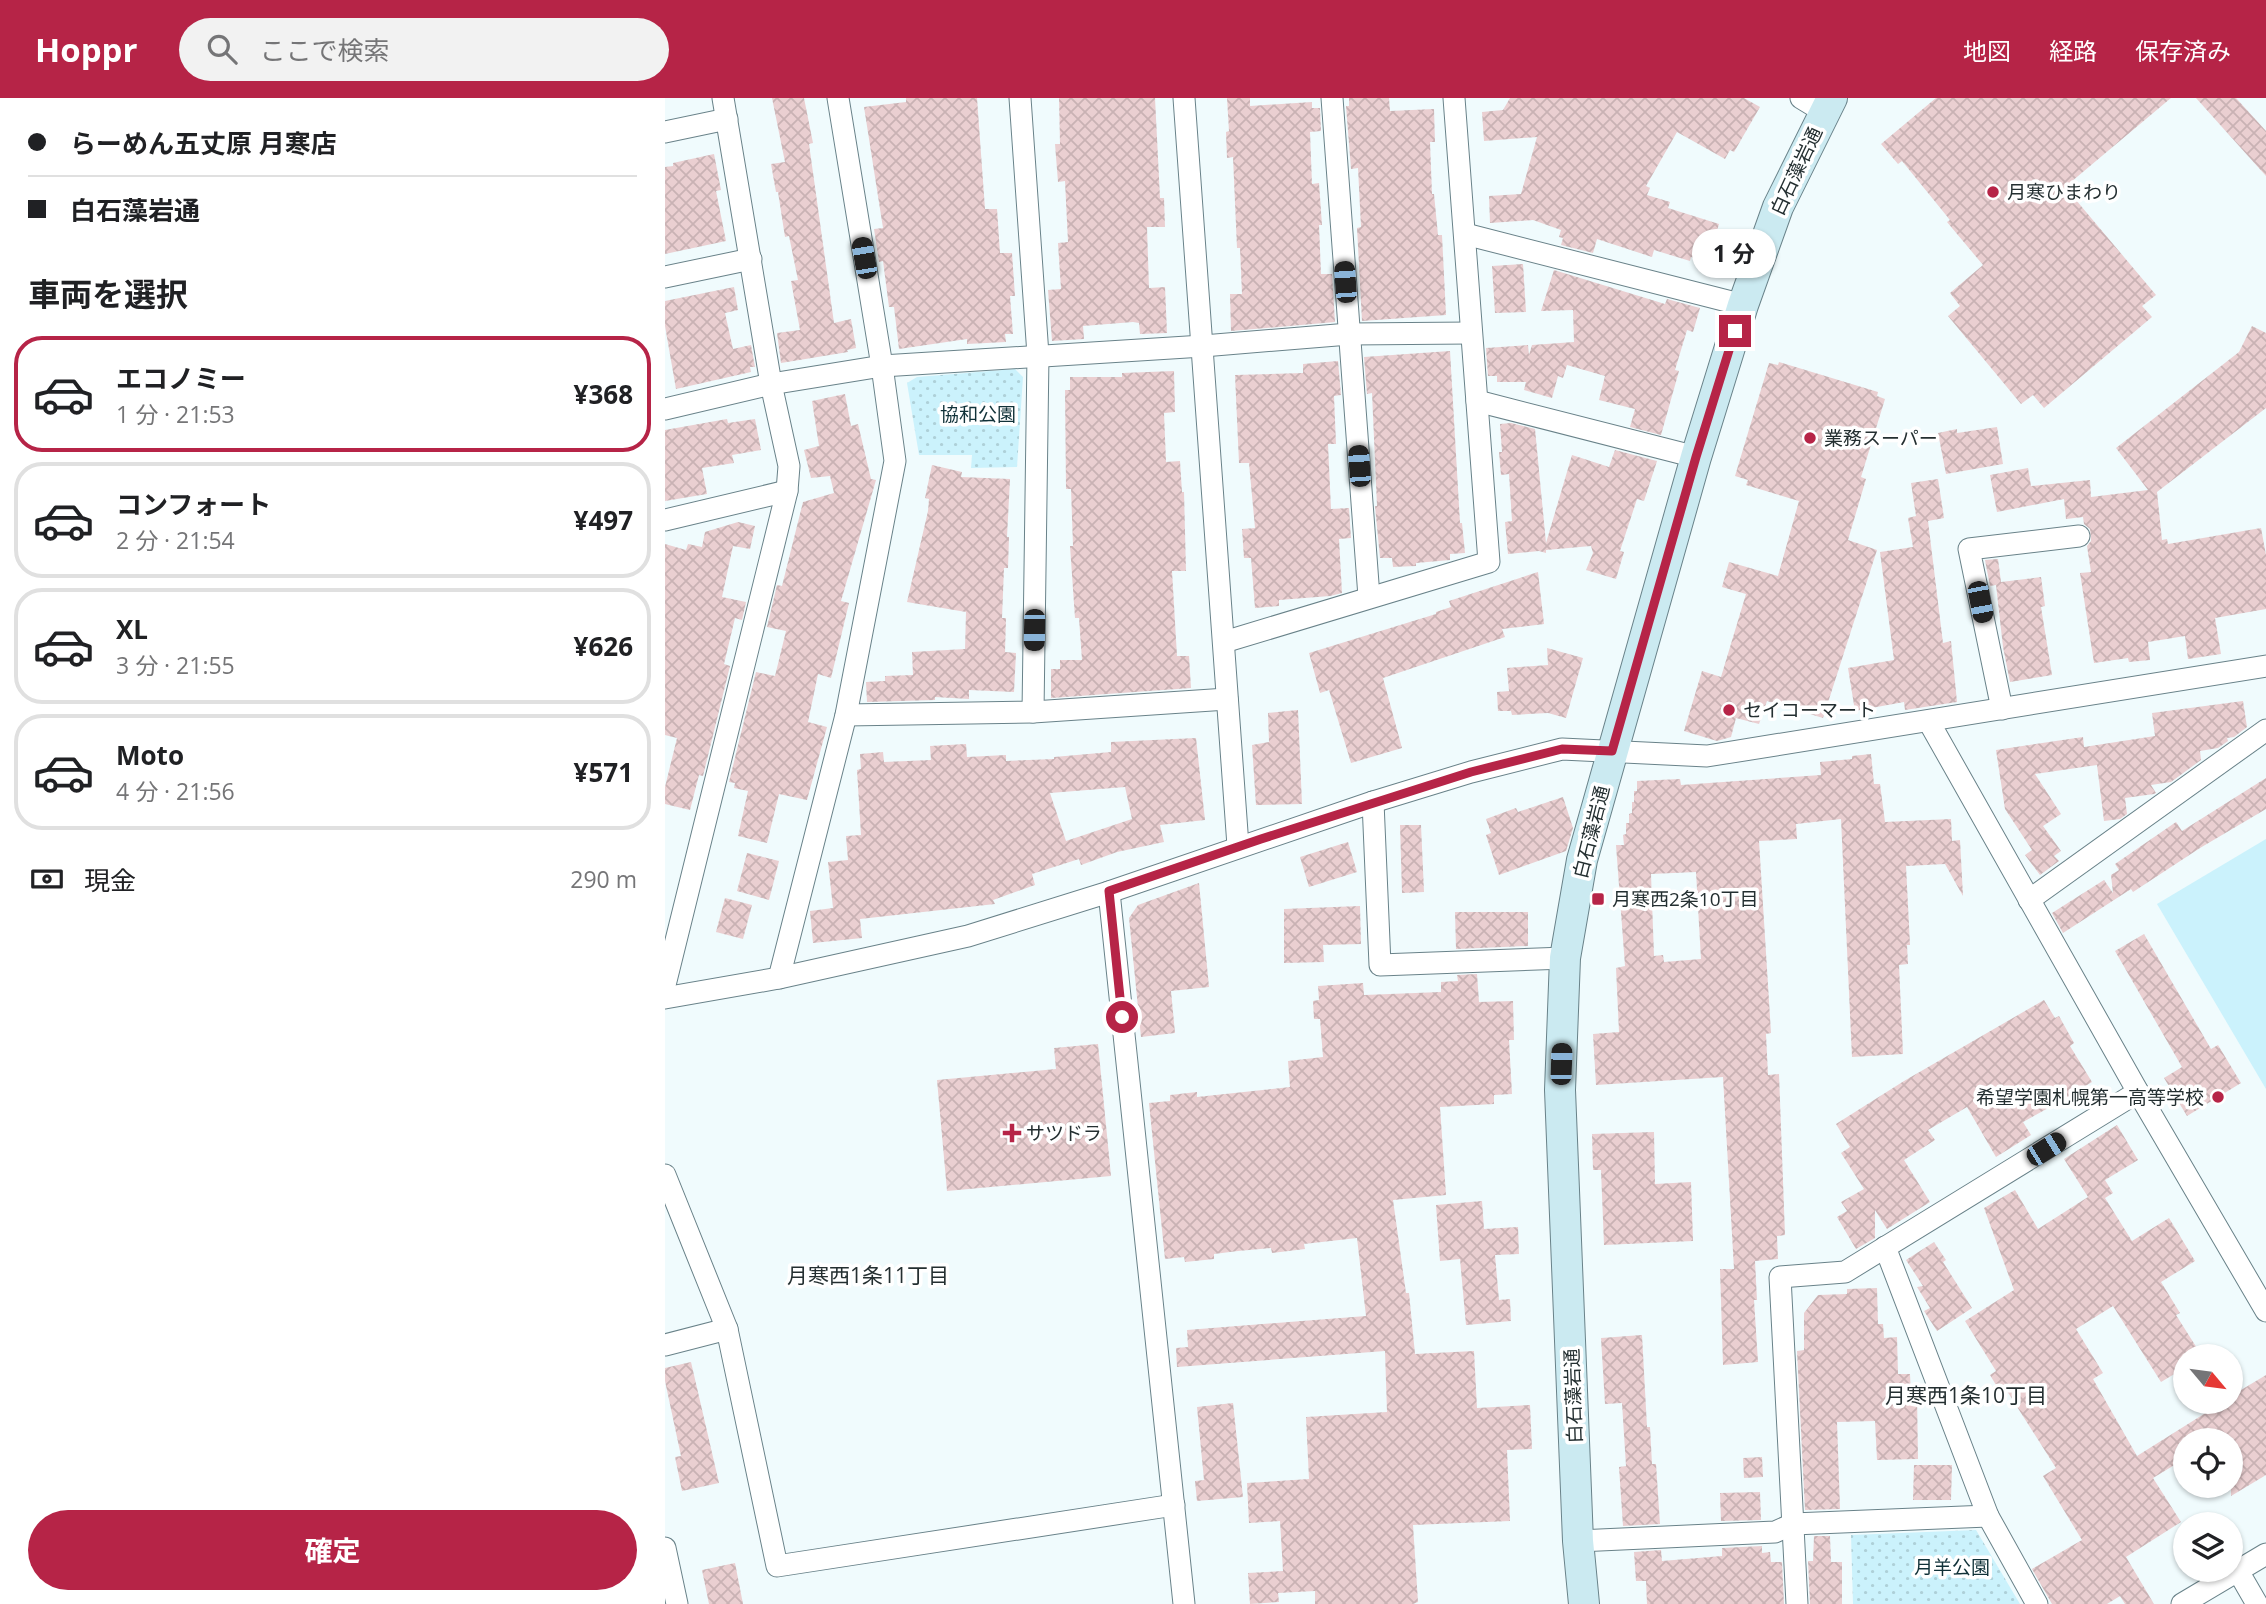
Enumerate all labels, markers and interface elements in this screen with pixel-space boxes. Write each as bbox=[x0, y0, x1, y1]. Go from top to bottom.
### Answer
search box bbox=[179, 18, 669, 81]
text: Hoppr bbox=[35, 27, 137, 72]
icon: search bbox=[203, 30, 241, 68]
text: ここで検索 bbox=[259, 32, 389, 68]
text: 地図 bbox=[1963, 34, 2011, 67]
text: 経路 bbox=[2049, 34, 2097, 67]
text: 保存済み bbox=[2135, 34, 2231, 67]
street label: 白石藻岩通 bbox=[1764, 122, 1828, 220]
text: らーめん五丈原 月寒店 bbox=[70, 125, 337, 161]
place label: 月寒ひまわり bbox=[2007, 179, 2121, 205]
marker: 月寒ひまわり bbox=[1985, 184, 2001, 200]
text: 白石藻岩通 bbox=[70, 192, 200, 228]
callout: 1 分 bbox=[1693, 230, 1777, 278]
car bbox=[851, 235, 878, 281]
text: 1 分 bbox=[1713, 237, 1755, 269]
car bbox=[1334, 260, 1357, 304]
text: 車両を選択 bbox=[28, 272, 188, 315]
route end bbox=[1719, 315, 1751, 347]
text: エコノミー bbox=[116, 360, 246, 396]
icon: car bbox=[32, 363, 95, 426]
text: ¥368 bbox=[574, 376, 633, 412]
text: 1 分 · 21:53 bbox=[116, 398, 235, 430]
park label: 協和公園 bbox=[940, 401, 1016, 427]
place label: 業務スーパー bbox=[1824, 425, 1938, 451]
marker: 業務スーパー bbox=[1802, 430, 1818, 446]
car bbox=[1348, 444, 1371, 488]
text: コンフォート bbox=[116, 486, 271, 522]
icon: car bbox=[32, 489, 95, 552]
text: ¥497 bbox=[574, 502, 633, 538]
text: 2 分 · 21:54 bbox=[116, 524, 235, 556]
car bbox=[1966, 579, 1995, 625]
car bbox=[1024, 609, 1045, 651]
text: XL bbox=[116, 611, 148, 647]
icon: car bbox=[32, 615, 95, 678]
text: ¥626 bbox=[574, 628, 633, 664]
text: 3 分 · 21:55 bbox=[116, 649, 235, 681]
place label: セイコーマート bbox=[1743, 697, 1876, 723]
marker: セイコーマート bbox=[1721, 702, 1737, 718]
text: Moto bbox=[116, 737, 184, 773]
icon: car bbox=[32, 741, 95, 804]
text: ¥571 bbox=[574, 754, 633, 790]
text: 4 分 · 21:56 bbox=[116, 775, 235, 807]
street label: 白石藻岩通 bbox=[1567, 783, 1615, 881]
icon: cash bbox=[28, 860, 66, 898]
text: 現金 bbox=[84, 862, 136, 898]
text: 290 m bbox=[570, 863, 637, 895]
place label: 月寒西2条10丁目 bbox=[1612, 886, 1759, 912]
marker: 月寒西2条10丁目 bbox=[1590, 891, 1606, 907]
route start bbox=[1106, 1001, 1138, 1033]
car bbox=[1550, 1043, 1573, 1085]
place label: 希望学園札幌第一高等学校 bbox=[1976, 1084, 2204, 1110]
marker: 希望学園札幌第一高等学校 bbox=[2210, 1089, 2226, 1105]
place label: サツドラ bbox=[1026, 1120, 1102, 1146]
marker: サツドラ bbox=[1004, 1125, 1020, 1141]
car bbox=[2023, 1129, 2070, 1169]
district label: 月寒西1条11丁目 bbox=[787, 1261, 949, 1289]
north arrow bbox=[2173, 1344, 2243, 1414]
map controls bbox=[2173, 1344, 2243, 1582]
street label: 白石藻岩通 bbox=[1558, 1348, 1588, 1444]
district label: 月寒西1条10丁目 bbox=[1885, 1381, 2047, 1409]
button: locate bbox=[2173, 1428, 2243, 1498]
button: 確定 bbox=[28, 1510, 637, 1590]
button: layers bbox=[2173, 1512, 2243, 1582]
park label: 月羊公園 bbox=[1914, 1554, 1990, 1580]

